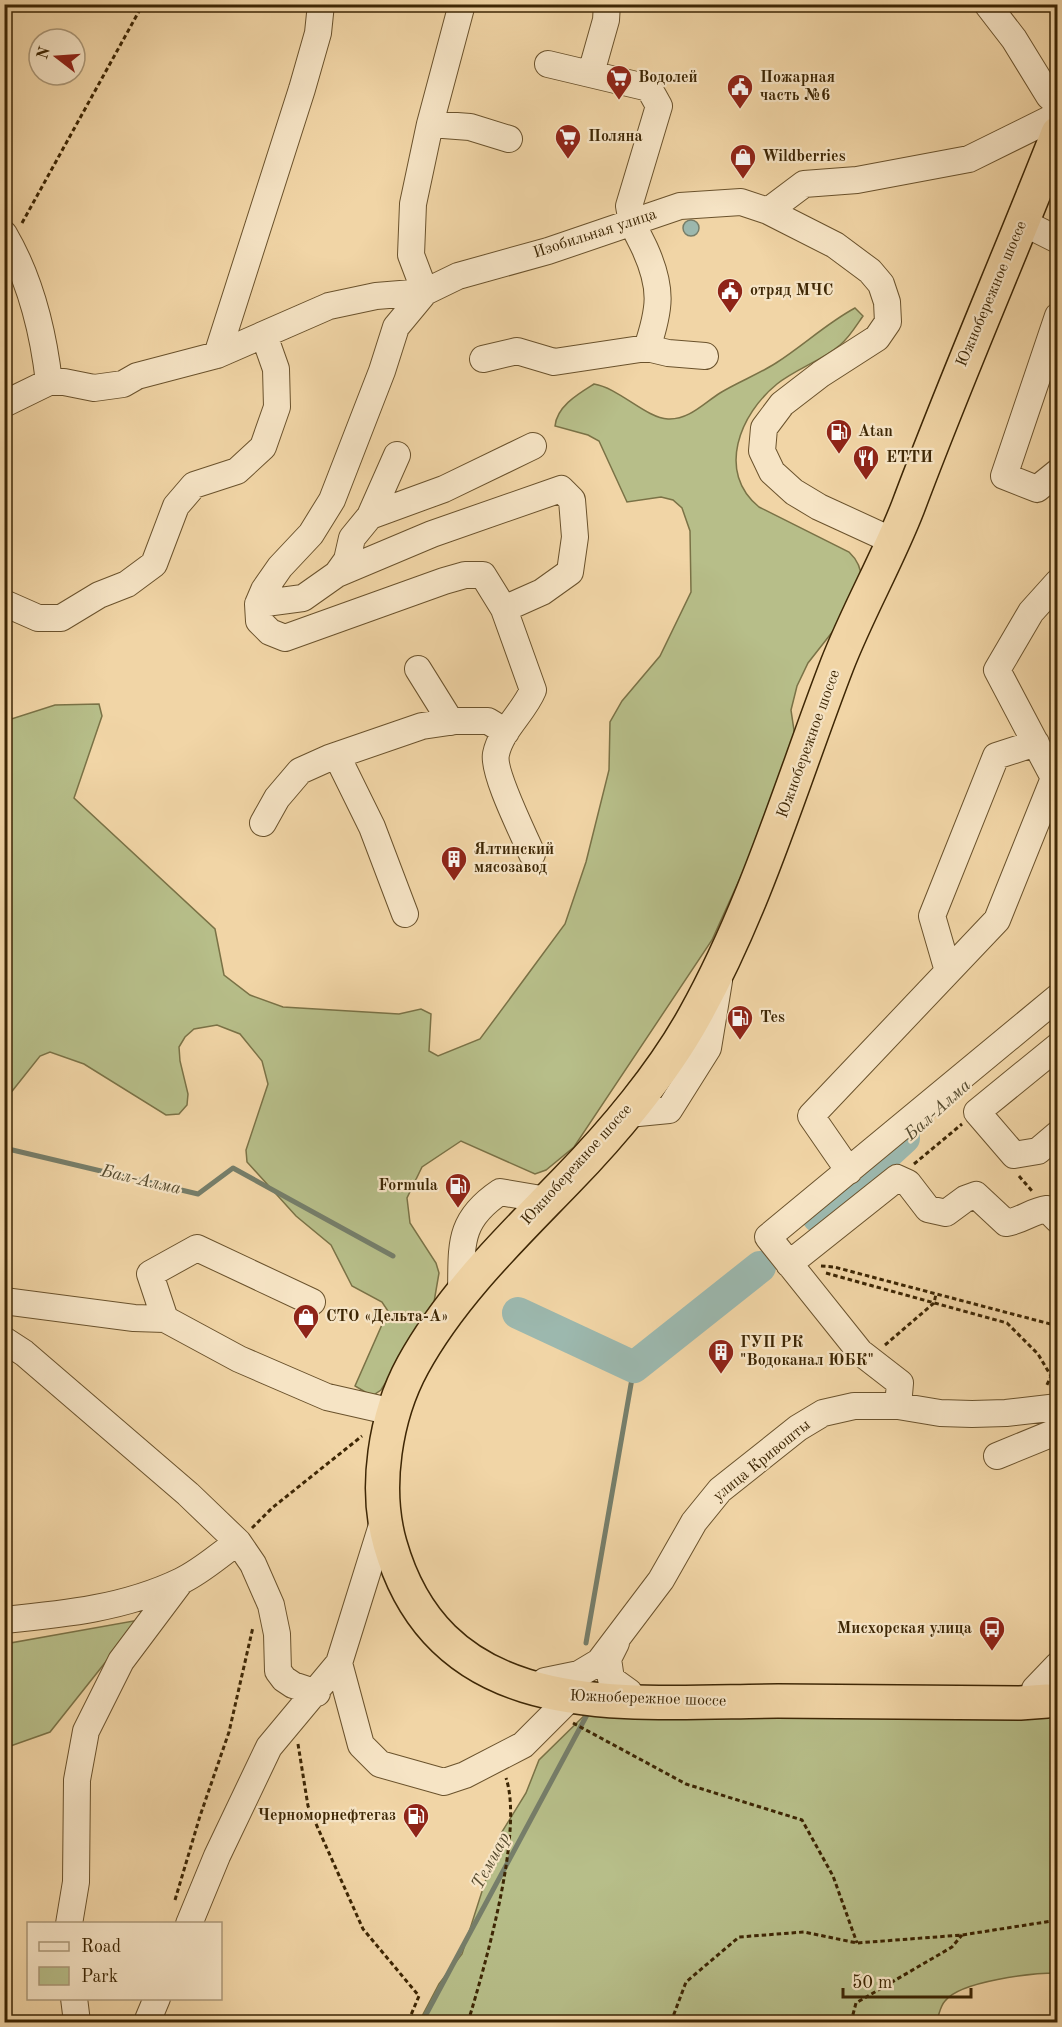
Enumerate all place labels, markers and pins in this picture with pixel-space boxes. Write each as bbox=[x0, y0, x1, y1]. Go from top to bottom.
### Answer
supermarket icon: Водолей bbox=[604, 63, 634, 101]
place label: Водолей bbox=[638, 70, 698, 86]
place label: Пожарная часть №6 bbox=[760, 70, 835, 104]
public building icon: Пожарная часть №6 bbox=[725, 72, 755, 110]
supermarket icon: Поляна bbox=[553, 122, 583, 160]
place label: Поляна bbox=[588, 129, 643, 145]
shop icon: Wildberries bbox=[728, 142, 758, 180]
place label: Wildberries bbox=[762, 149, 846, 165]
public building icon: отряд МЧС bbox=[715, 276, 745, 314]
place label: отряд МЧС bbox=[750, 283, 833, 299]
fuel station icon: Atan bbox=[824, 417, 854, 455]
place label: Atan bbox=[858, 424, 893, 440]
restaurant icon: ЕТТИ bbox=[851, 443, 881, 481]
place label: ЕТТИ bbox=[886, 450, 933, 466]
place label: Ялтинский мясозавод bbox=[474, 842, 554, 876]
building icon: Ялтинский мясозавод bbox=[439, 844, 469, 882]
fuel station icon: Tes bbox=[725, 1003, 755, 1041]
place label: Tes bbox=[760, 1010, 785, 1026]
fuel station icon: Formula bbox=[443, 1171, 473, 1209]
place label: Formula bbox=[378, 1178, 438, 1194]
shop icon: СТО «Дельта-А» bbox=[291, 1302, 321, 1340]
place label: СТО «Дельта-А» bbox=[326, 1309, 449, 1325]
place label: ГУП РК "Водоканал ЮБК" bbox=[740, 1335, 874, 1369]
building icon: ГУП РК "Водоканал ЮБК" bbox=[706, 1337, 736, 1375]
bus stop icon: Мисхорская улица bbox=[977, 1614, 1007, 1652]
place label: Мисхорская улица bbox=[837, 1621, 972, 1637]
fuel station icon: Черноморнефтегаз bbox=[401, 1801, 431, 1839]
place label: Черноморнефтегаз bbox=[258, 1808, 396, 1824]

